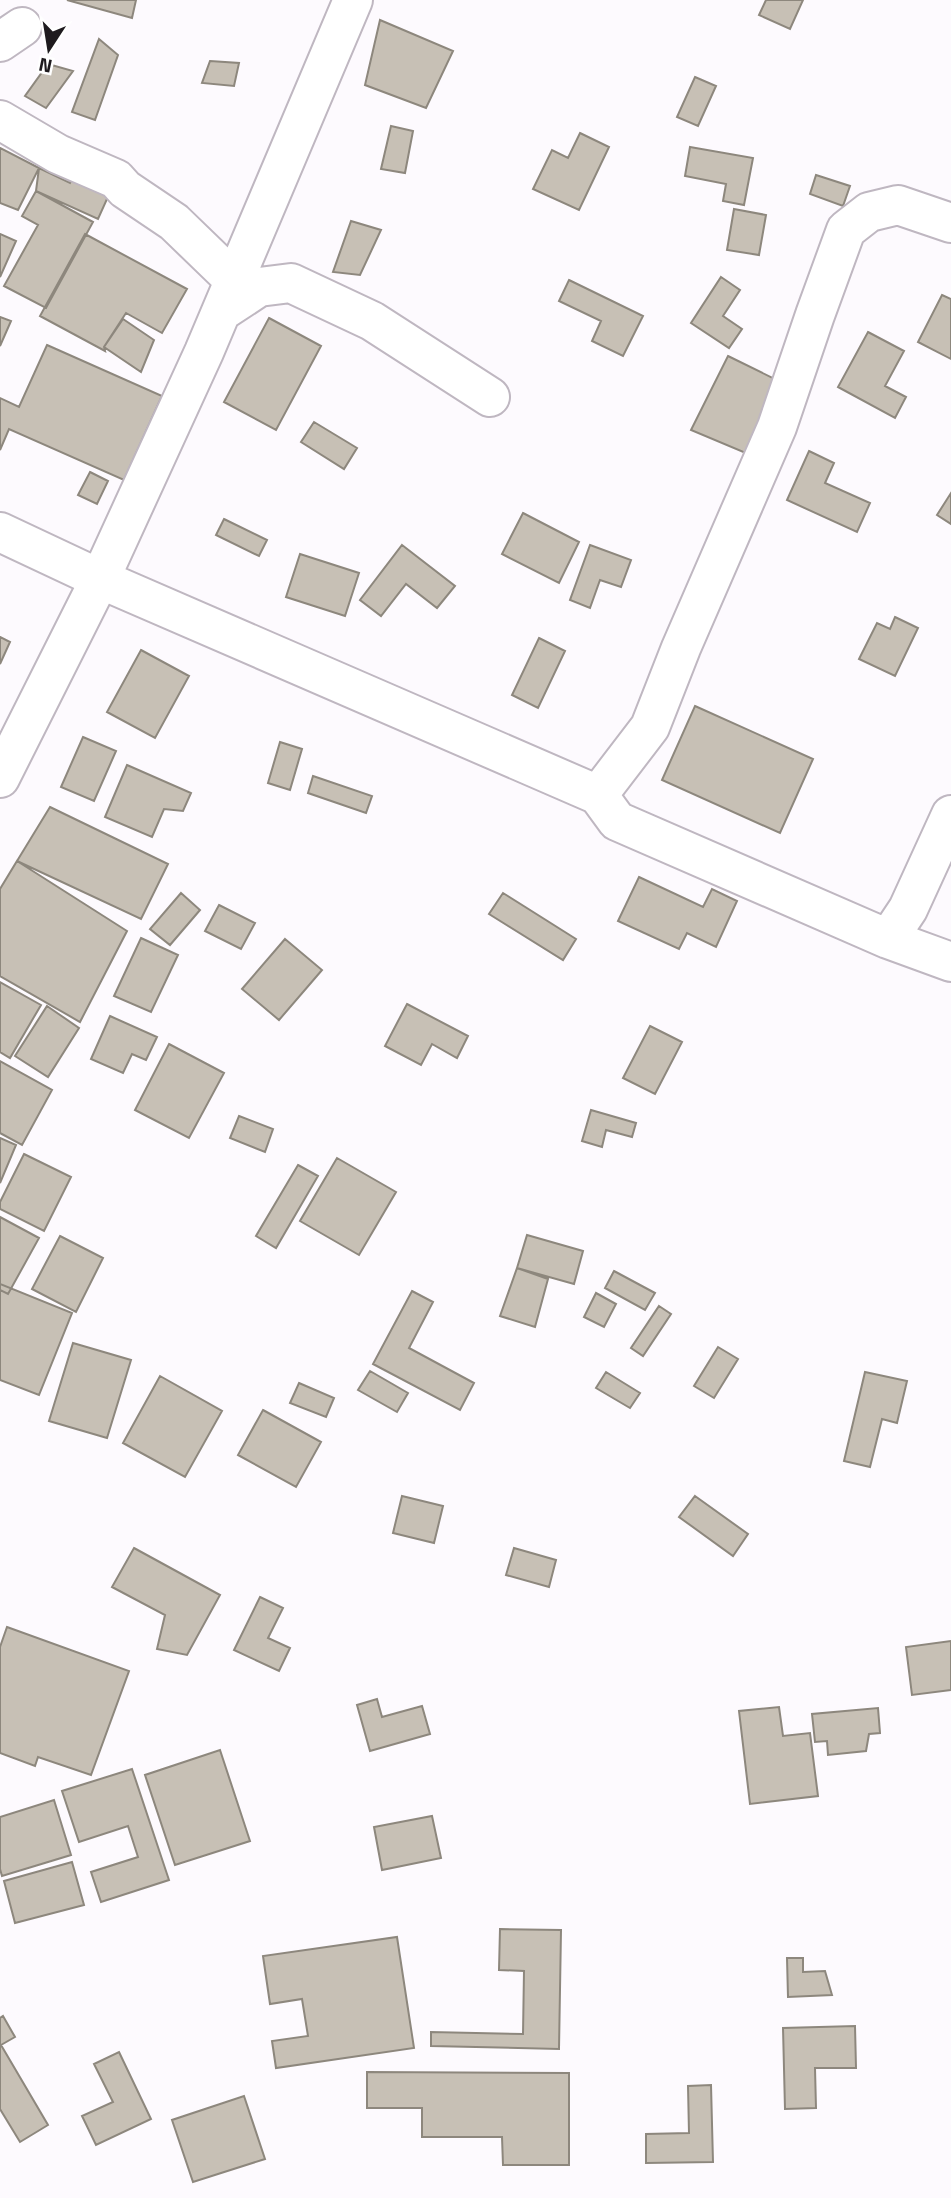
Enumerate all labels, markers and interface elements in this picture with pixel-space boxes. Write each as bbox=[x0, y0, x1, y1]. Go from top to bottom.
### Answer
north arrow bbox=[14, 14, 84, 84]
text: N bbox=[36, 51, 55, 82]

